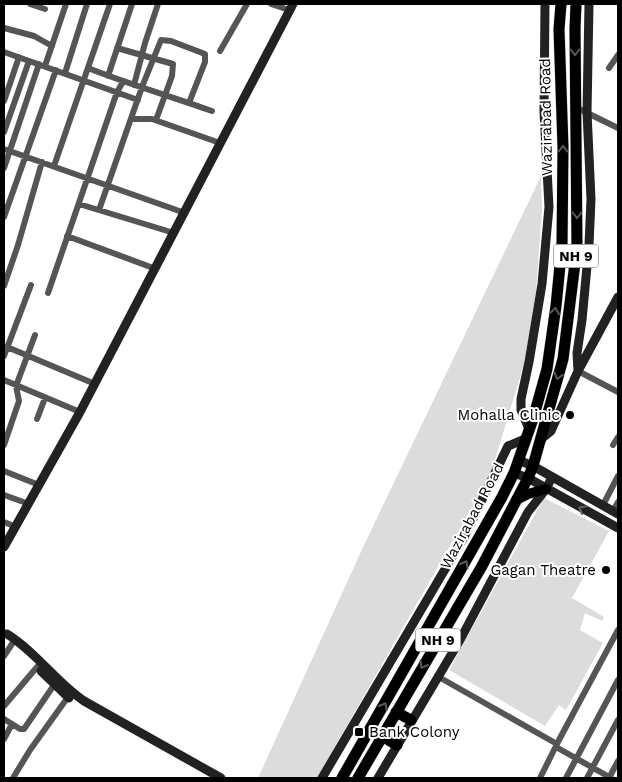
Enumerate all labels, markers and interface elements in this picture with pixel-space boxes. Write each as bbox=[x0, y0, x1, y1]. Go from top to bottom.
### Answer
one-way arrow bbox=[570, 49, 580, 57]
street label: Wazirabad Road bbox=[536, 58, 556, 176]
one-way arrow bbox=[557, 145, 568, 153]
one-way arrow bbox=[572, 212, 582, 219]
road number: NH 9 bbox=[554, 245, 598, 268]
one-way arrow bbox=[549, 307, 560, 315]
one-way arrow bbox=[554, 371, 564, 379]
place label: Mohalla Clinic bbox=[458, 406, 560, 424]
marker: Mohalla Clinic bbox=[564, 409, 576, 421]
street label: Wazirabad Road bbox=[436, 460, 508, 572]
one-way arrow bbox=[578, 505, 587, 515]
one-way arrow bbox=[458, 561, 468, 570]
place label: Gagan Theatre bbox=[490, 561, 596, 579]
marker: Gagan Theatre bbox=[600, 564, 612, 576]
road number: NH 9 bbox=[416, 628, 460, 652]
one-way arrow bbox=[420, 659, 430, 668]
one-way arrow bbox=[378, 702, 388, 711]
place label: Bank Colony bbox=[369, 723, 460, 741]
marker: Bank Colony bbox=[353, 726, 365, 738]

